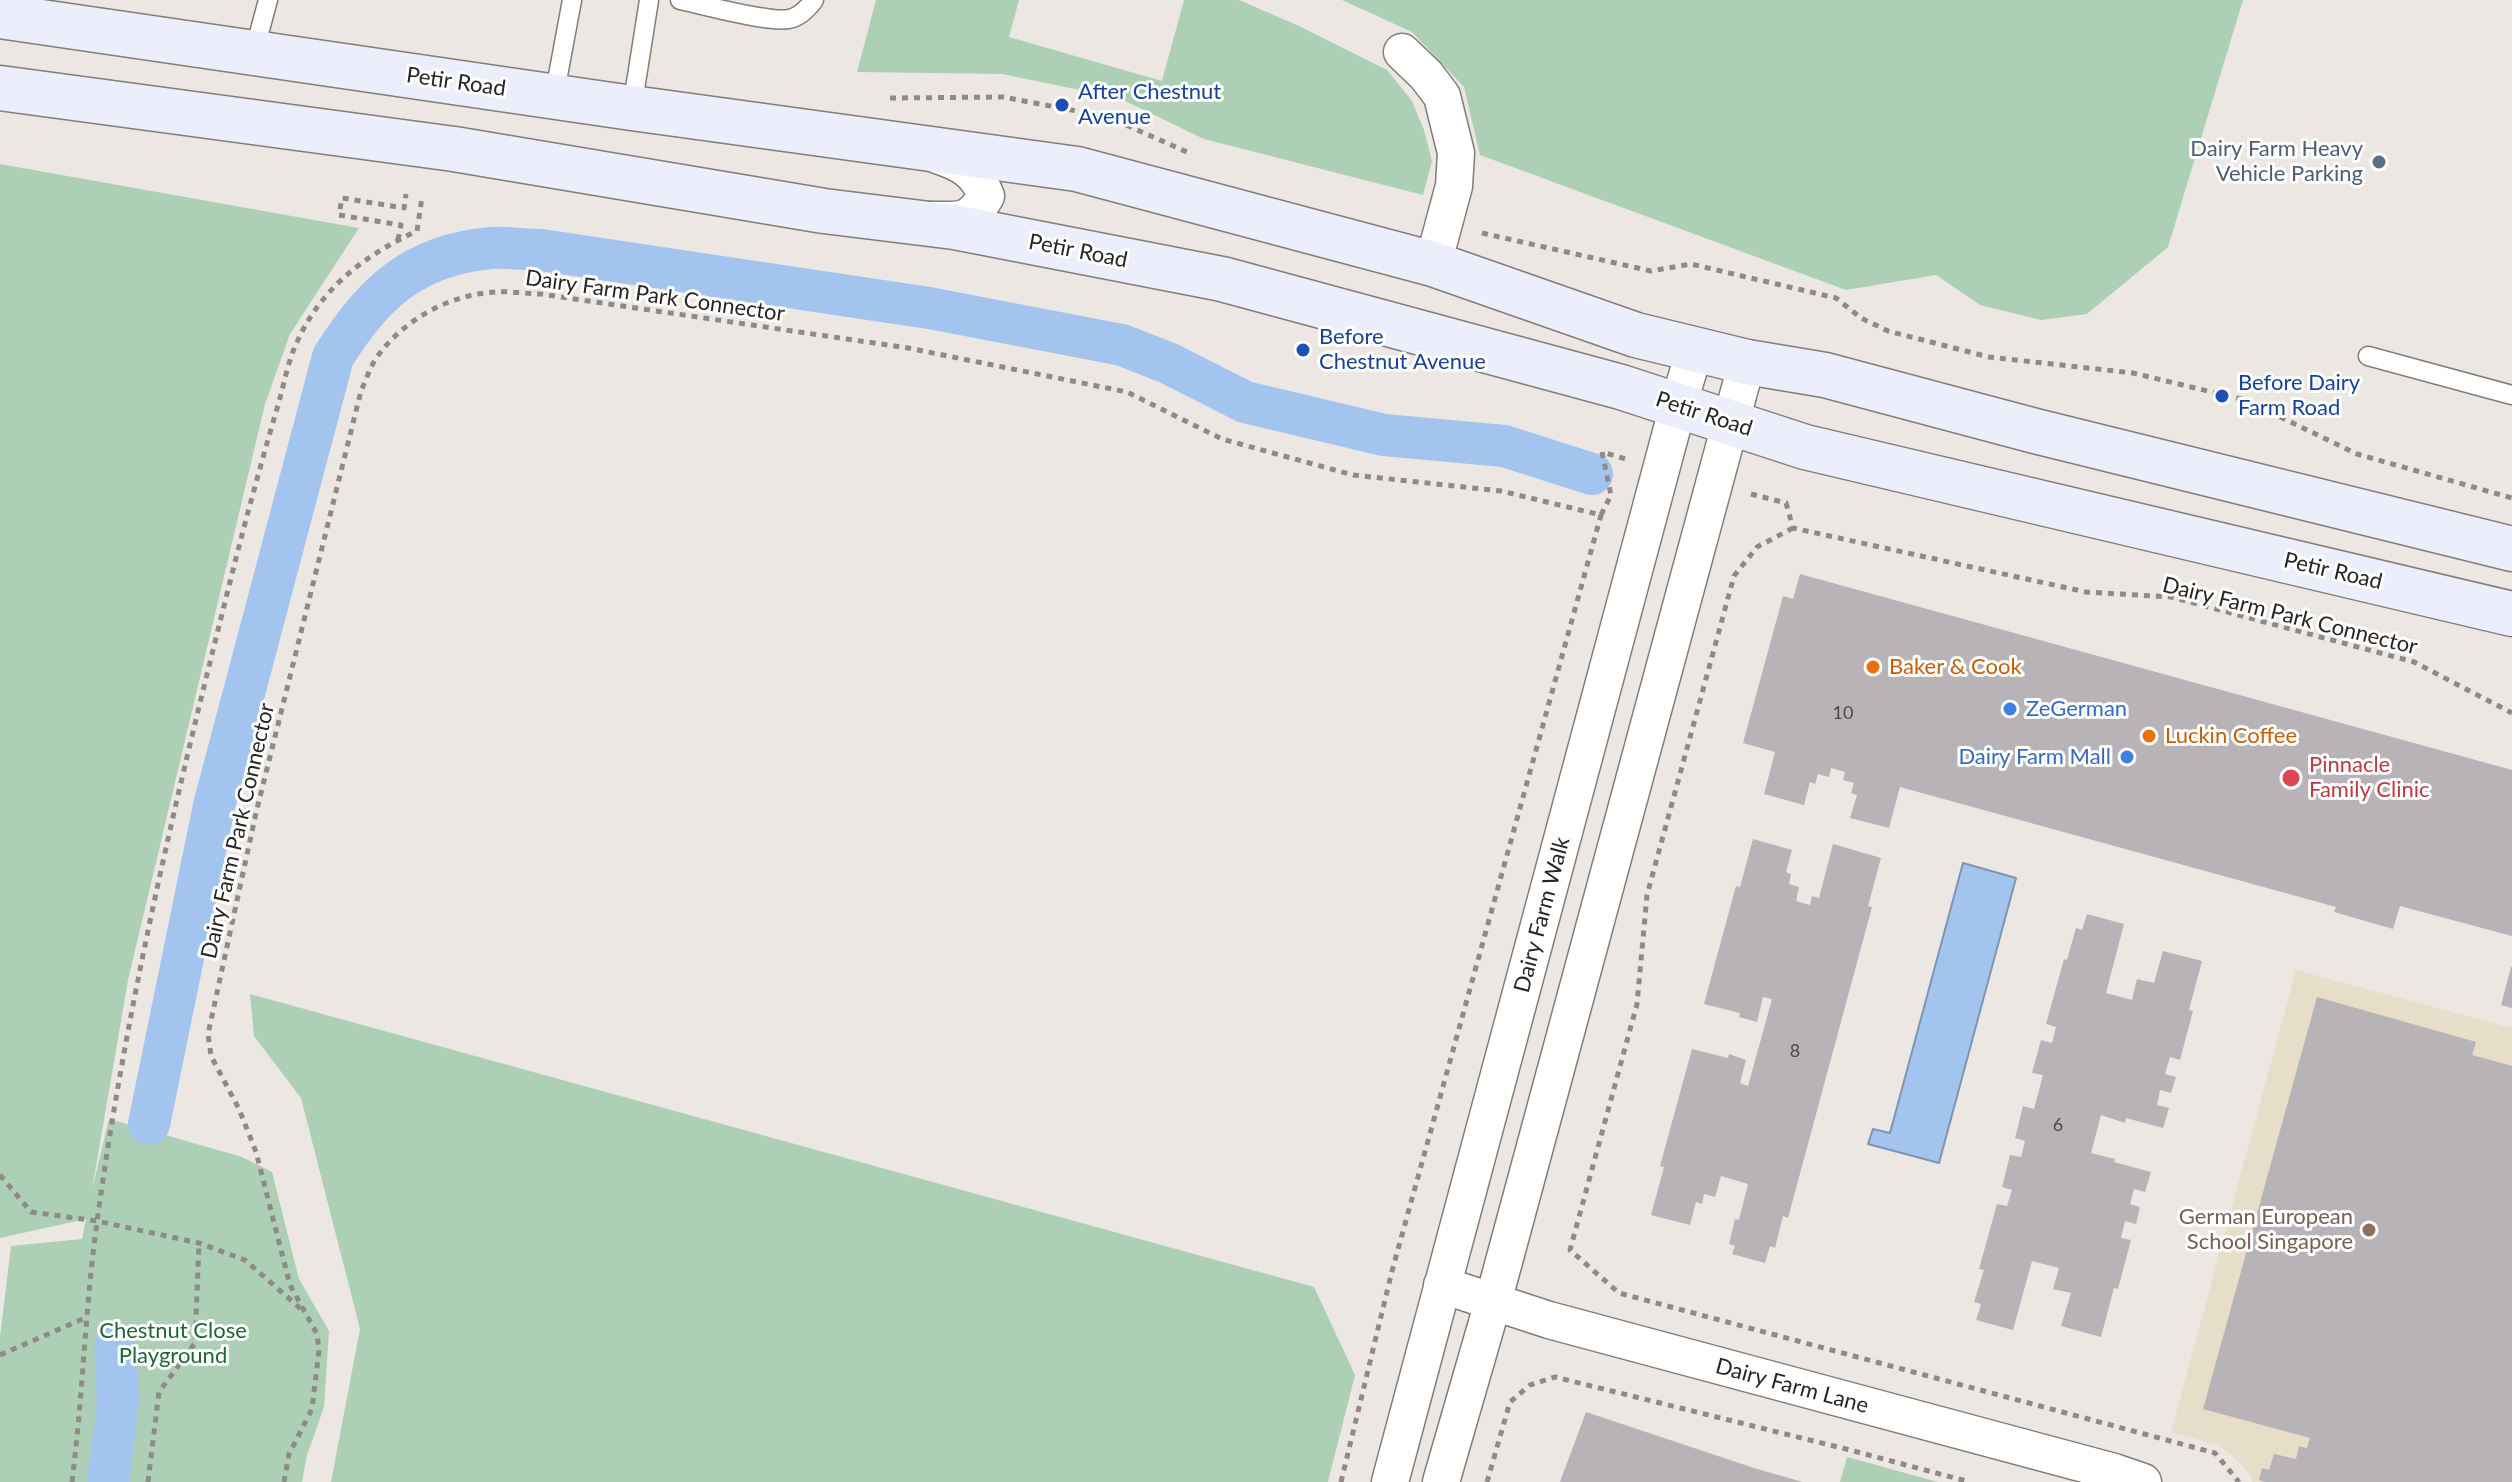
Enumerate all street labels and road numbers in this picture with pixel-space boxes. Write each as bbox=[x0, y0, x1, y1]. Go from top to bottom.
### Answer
street label: Petir Road bbox=[405, 62, 507, 102]
street label: Petir Road bbox=[1026, 228, 1130, 274]
street label: Dairy Farm Park Connector bbox=[524, 265, 786, 327]
street label: Petir Road bbox=[1652, 386, 1756, 442]
street label: Petir Road bbox=[2281, 547, 2385, 595]
street label: Dairy Farm Park Connector bbox=[2160, 572, 2420, 660]
street label: Dairy Farm Park Connector bbox=[196, 701, 280, 961]
street label: Dairy Farm Walk bbox=[1509, 834, 1575, 996]
street label: Dairy Farm Lane bbox=[1713, 1353, 1871, 1419]

